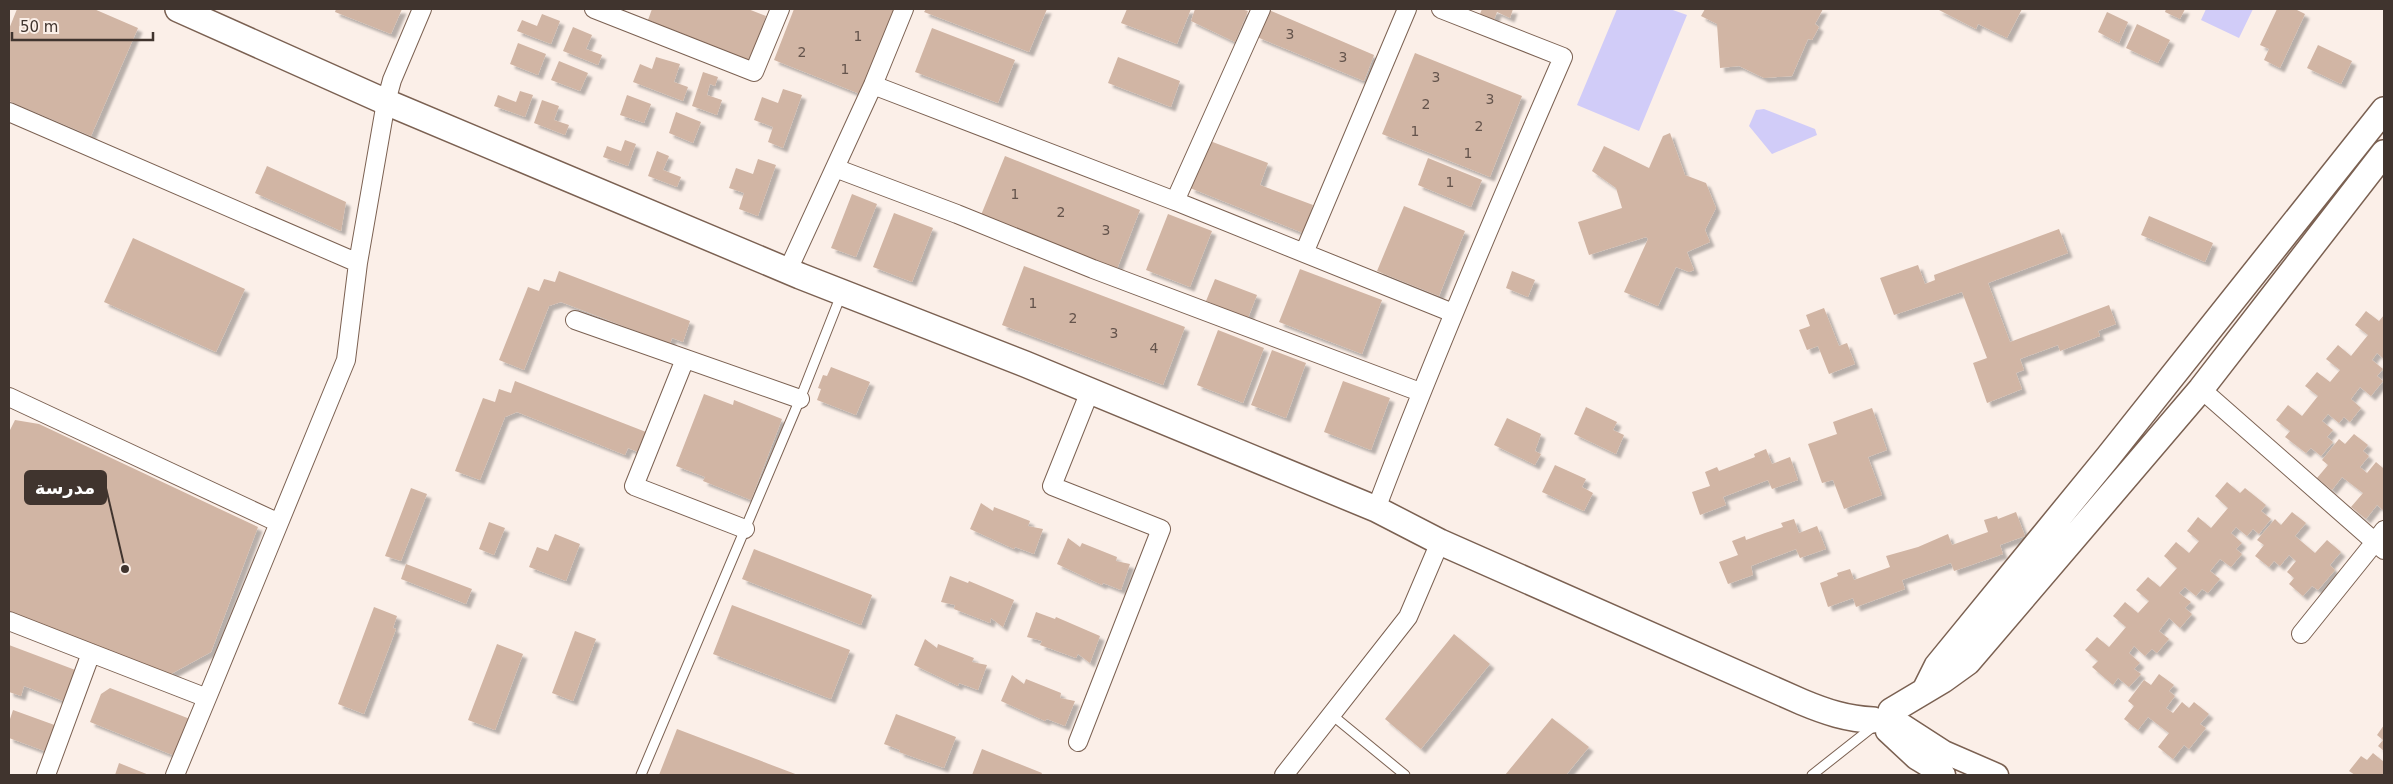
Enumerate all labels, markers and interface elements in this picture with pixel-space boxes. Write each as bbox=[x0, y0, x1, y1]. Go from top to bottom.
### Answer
scale bar bbox=[12, 10, 154, 42]
text: 50 m bbox=[20, 18, 58, 36]
house number: 3 bbox=[1286, 26, 1294, 42]
house number: 1 bbox=[854, 28, 862, 44]
house number: 2 bbox=[798, 44, 806, 60]
house number: 3 bbox=[1339, 49, 1347, 65]
house number: 1 bbox=[841, 61, 849, 77]
house number: 3 bbox=[1432, 69, 1440, 85]
house number: 3 bbox=[1486, 91, 1494, 107]
house number: 2 bbox=[1422, 96, 1430, 112]
house number: 2 bbox=[1475, 118, 1483, 134]
house number: 1 bbox=[1411, 123, 1419, 139]
house number: 1 bbox=[1464, 145, 1472, 161]
house number: 1 bbox=[1446, 174, 1454, 190]
house number: 1 bbox=[1011, 186, 1019, 202]
house number: 2 bbox=[1057, 204, 1065, 220]
house number: 3 bbox=[1102, 222, 1110, 238]
house number: 1 bbox=[1029, 295, 1037, 311]
house number: 2 bbox=[1069, 310, 1077, 326]
house number: 3 bbox=[1110, 325, 1118, 341]
house number: 4 bbox=[1150, 340, 1159, 356]
callout: مدرسة bbox=[25, 471, 106, 504]
text: مدرسة bbox=[35, 477, 95, 498]

